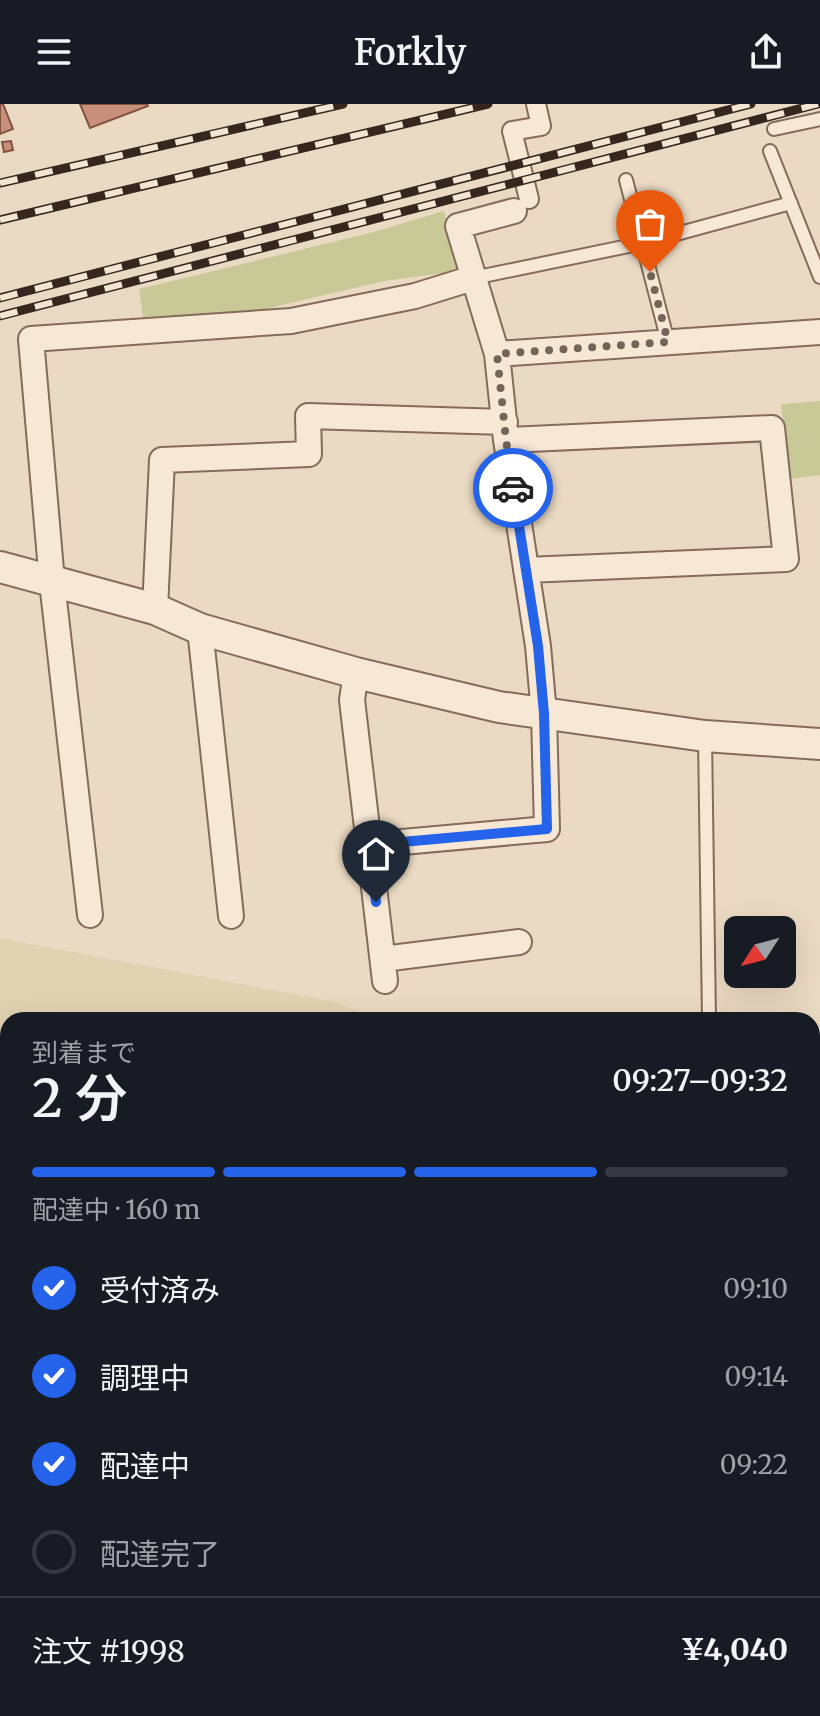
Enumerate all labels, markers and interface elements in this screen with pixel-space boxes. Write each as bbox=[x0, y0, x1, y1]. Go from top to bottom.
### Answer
icon: menu bbox=[32, 30, 76, 74]
text: Forkly bbox=[354, 30, 466, 75]
icon: share bbox=[744, 30, 788, 74]
pin bbox=[616, 190, 684, 272]
icon: bag bbox=[628, 202, 672, 246]
courier bbox=[473, 448, 553, 528]
icon: car bbox=[491, 466, 535, 510]
pin bbox=[342, 820, 410, 902]
icon: home bbox=[354, 832, 398, 876]
north arrow bbox=[724, 916, 796, 988]
map controls bbox=[724, 916, 796, 988]
text: 到着まで bbox=[32, 1036, 136, 1069]
text: 09:27–09:32 bbox=[612, 1061, 788, 1099]
text: 2 分 bbox=[32, 1066, 127, 1131]
text: 配達中 · 160 m bbox=[32, 1193, 200, 1226]
icon: check bbox=[32, 1266, 76, 1310]
text: 受付済み bbox=[100, 1271, 220, 1309]
text: 09:10 bbox=[723, 1272, 788, 1305]
icon: check bbox=[32, 1354, 76, 1398]
text: 調理中 bbox=[100, 1359, 190, 1397]
text: 09:14 bbox=[724, 1360, 788, 1393]
icon: check bbox=[32, 1442, 76, 1486]
text: 配達中 bbox=[100, 1447, 190, 1485]
text: 09:22 bbox=[720, 1448, 788, 1481]
text: 配達完了 bbox=[100, 1535, 220, 1573]
text: ¥4,040 bbox=[681, 1630, 788, 1668]
text: 注文 #1998 bbox=[32, 1632, 185, 1670]

